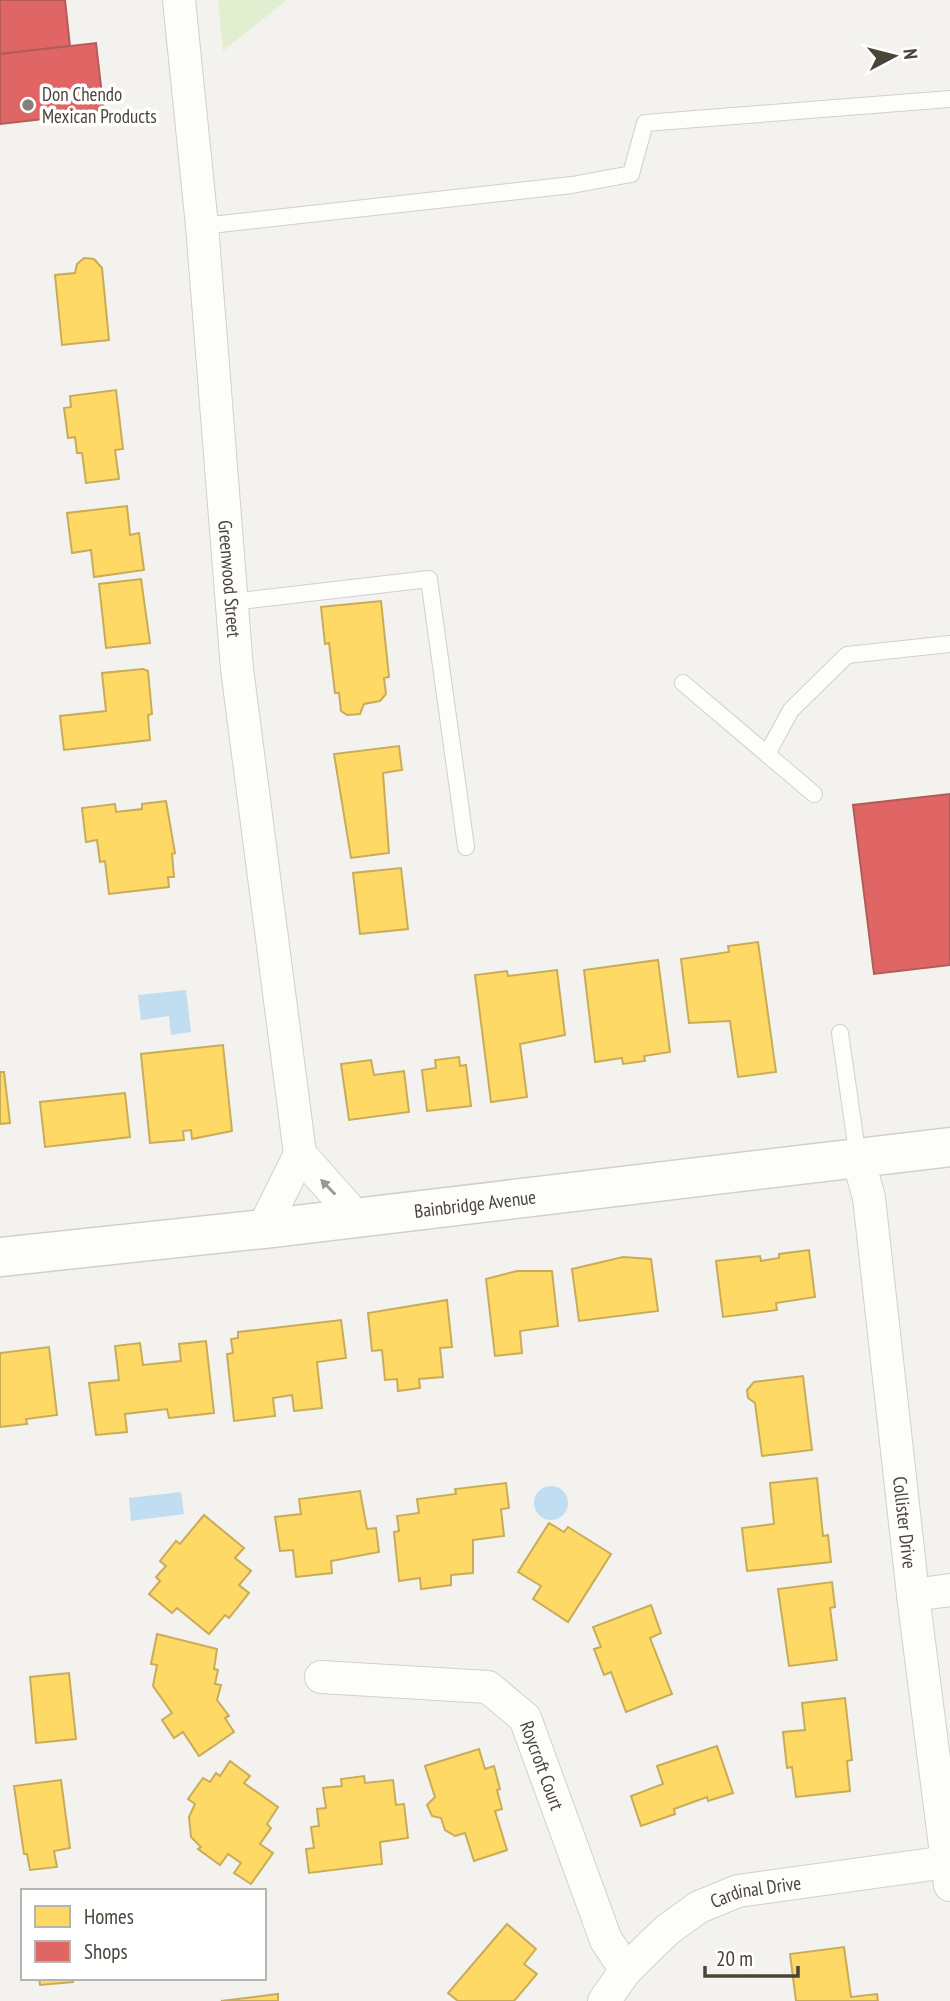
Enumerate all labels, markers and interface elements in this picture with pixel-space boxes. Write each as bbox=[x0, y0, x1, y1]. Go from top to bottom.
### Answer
north arrow bbox=[859, 21, 929, 91]
text: N bbox=[898, 47, 923, 60]
place label: Don Chendo Mexican Products bbox=[42, 82, 157, 128]
marker: Don Chendo Mexican Products bbox=[20, 97, 36, 113]
street label: Greenwood Street bbox=[213, 519, 247, 639]
one-way arrow bbox=[319, 1178, 336, 1195]
street label: Bainbridge Avenue bbox=[413, 1185, 537, 1223]
street label: Collister Drive bbox=[888, 1475, 922, 1570]
street label: Roycroft Court bbox=[515, 1718, 570, 1814]
street label: Cardinal Drive bbox=[706, 1870, 803, 1913]
legend bbox=[21, 1889, 266, 1980]
text: Homes bbox=[84, 1903, 134, 1930]
scale bar bbox=[705, 1934, 798, 1978]
text: Shops bbox=[84, 1938, 128, 1965]
text: 20 m bbox=[716, 1945, 753, 1972]

